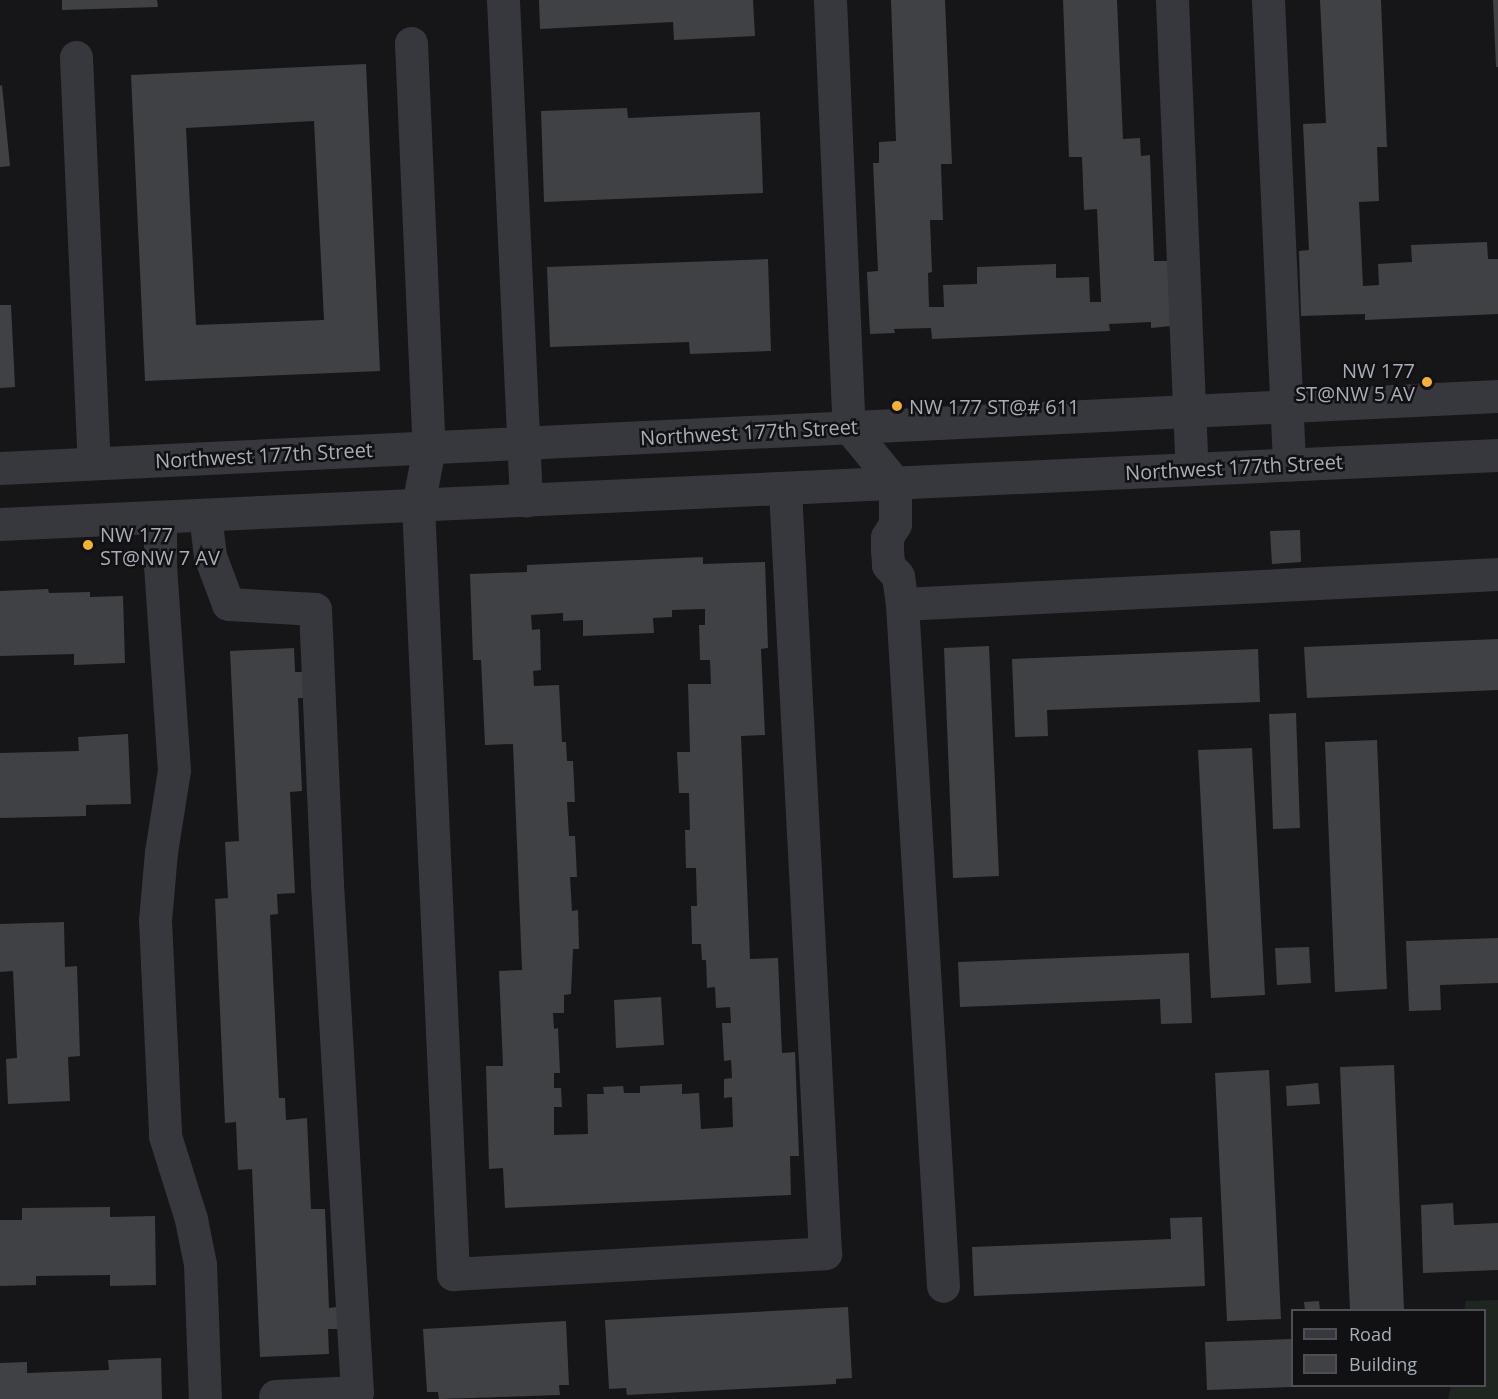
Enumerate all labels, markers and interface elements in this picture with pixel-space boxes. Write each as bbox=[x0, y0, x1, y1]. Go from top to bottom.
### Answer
place label: NW 177 ST@NW 5 AV bbox=[1295, 358, 1415, 405]
marker: NW 177 ST@NW 5 AV bbox=[1420, 375, 1434, 389]
place label: NW 177 ST@# 611 bbox=[909, 394, 1080, 418]
marker: NW 177 ST@# 611 bbox=[890, 399, 904, 413]
street label: Northwest 177th Street bbox=[640, 414, 858, 450]
street label: Northwest 177th Street bbox=[155, 437, 373, 473]
street label: Northwest 177th Street bbox=[1125, 449, 1343, 485]
place label: NW 177 ST@NW 7 AV bbox=[100, 522, 220, 569]
marker: NW 177 ST@NW 7 AV bbox=[81, 538, 95, 552]
legend bbox=[1291, 1309, 1486, 1387]
text: Road bbox=[1349, 1322, 1392, 1346]
text: Building bbox=[1349, 1352, 1417, 1376]

